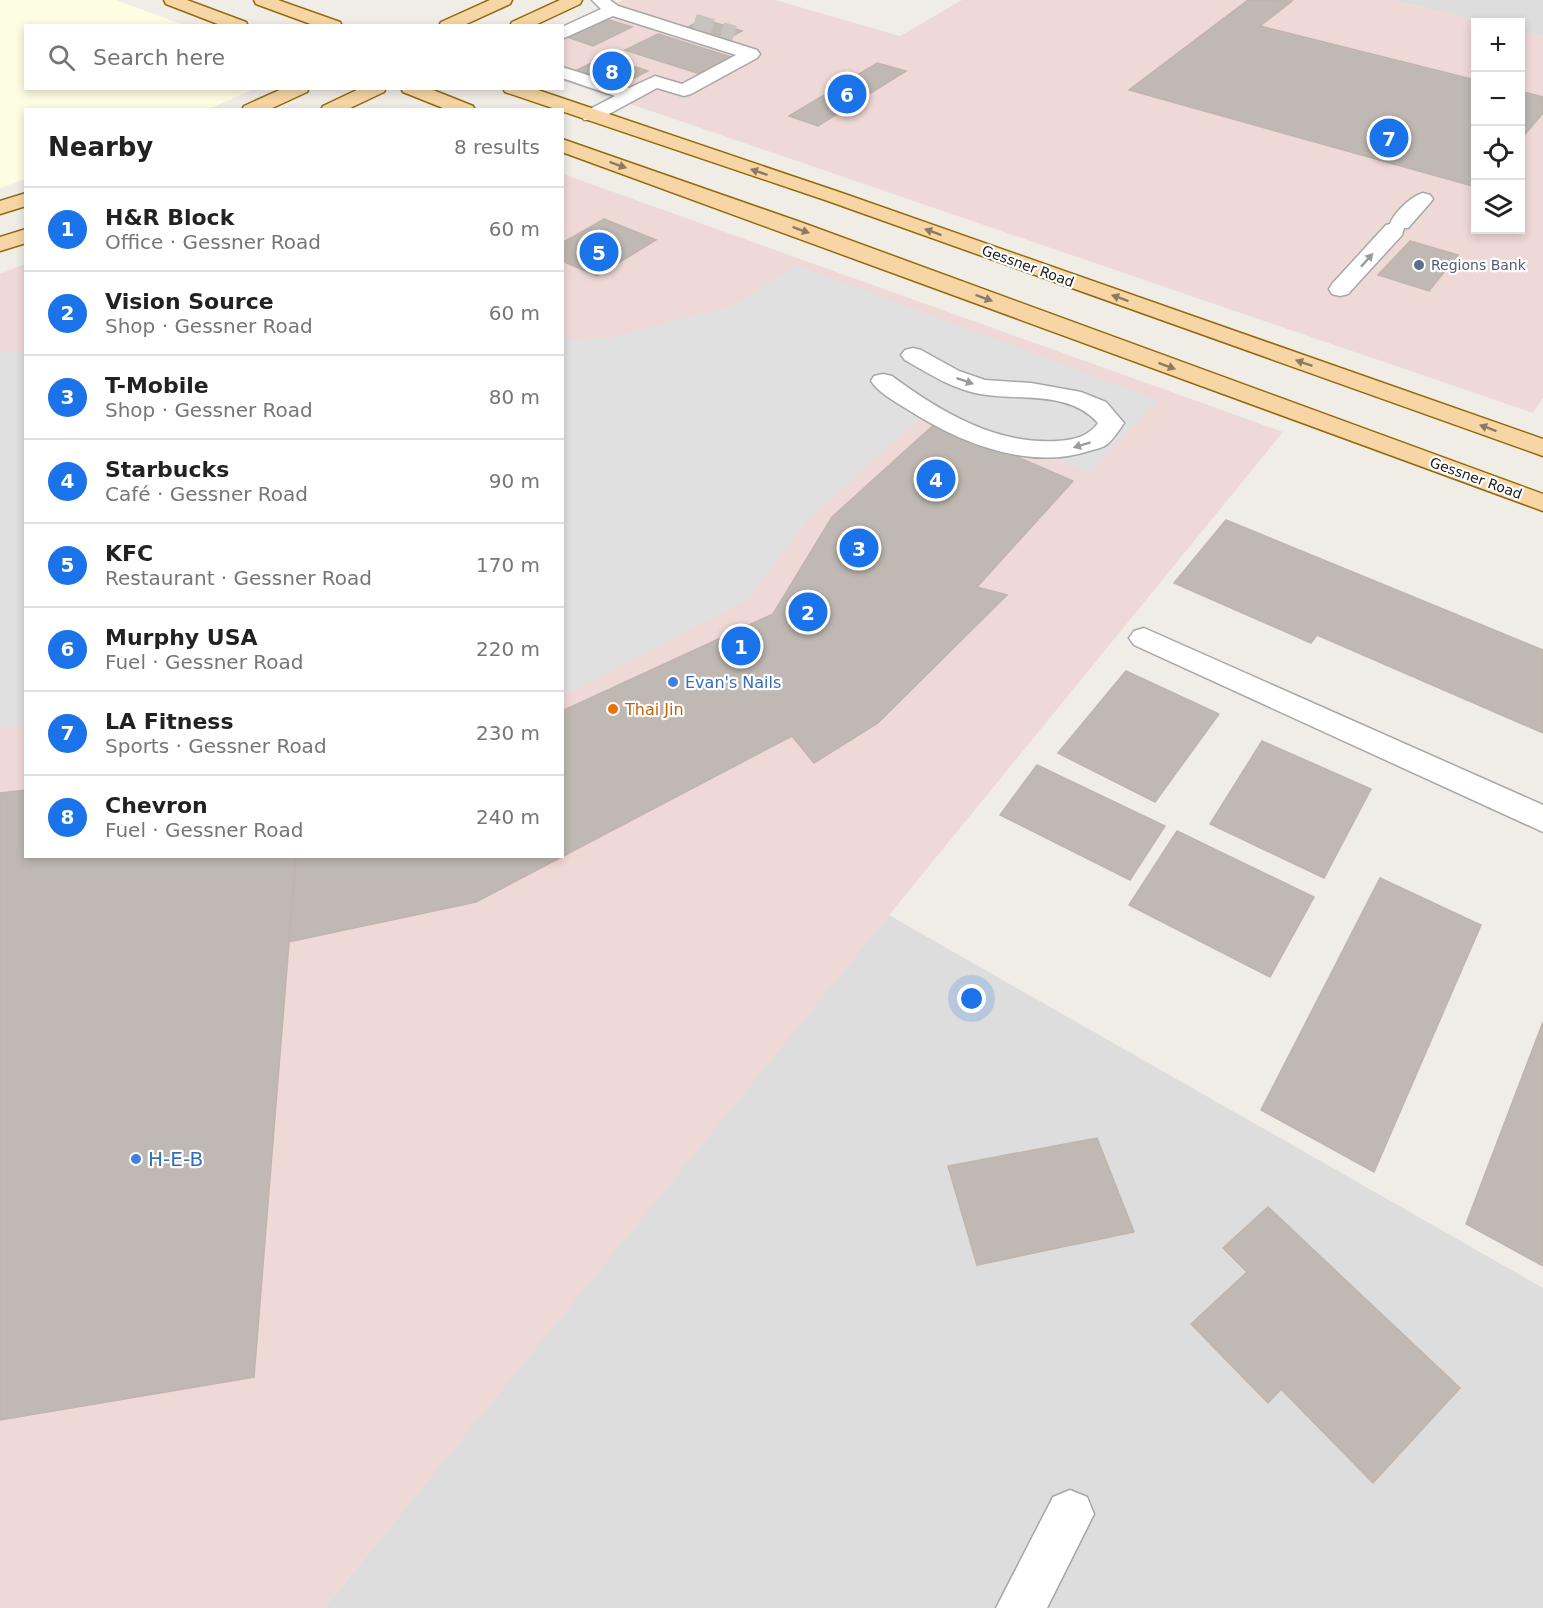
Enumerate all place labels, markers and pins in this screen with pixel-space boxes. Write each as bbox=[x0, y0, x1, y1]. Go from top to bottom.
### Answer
pin: 8 bbox=[592, 48, 632, 94]
pin: 6 bbox=[828, 72, 866, 116]
pin: 7 bbox=[1370, 116, 1408, 160]
pin: 5 bbox=[580, 230, 618, 274]
place label: Regions Bank bbox=[1431, 257, 1527, 273]
marker: Regions Bank bbox=[1412, 258, 1426, 272]
pin: 4 bbox=[916, 456, 956, 502]
pin: 3 bbox=[840, 526, 878, 570]
pin: 2 bbox=[788, 590, 828, 634]
pin: 1 bbox=[722, 624, 760, 668]
place label: Evan's Nails bbox=[685, 673, 781, 692]
marker: Evan's Nails bbox=[666, 675, 680, 689]
place label: Thai Jin bbox=[624, 700, 684, 719]
marker: Thai Jin bbox=[606, 702, 620, 716]
place label: H-E-B bbox=[148, 1147, 203, 1171]
marker: H-E-B bbox=[129, 1152, 143, 1166]

